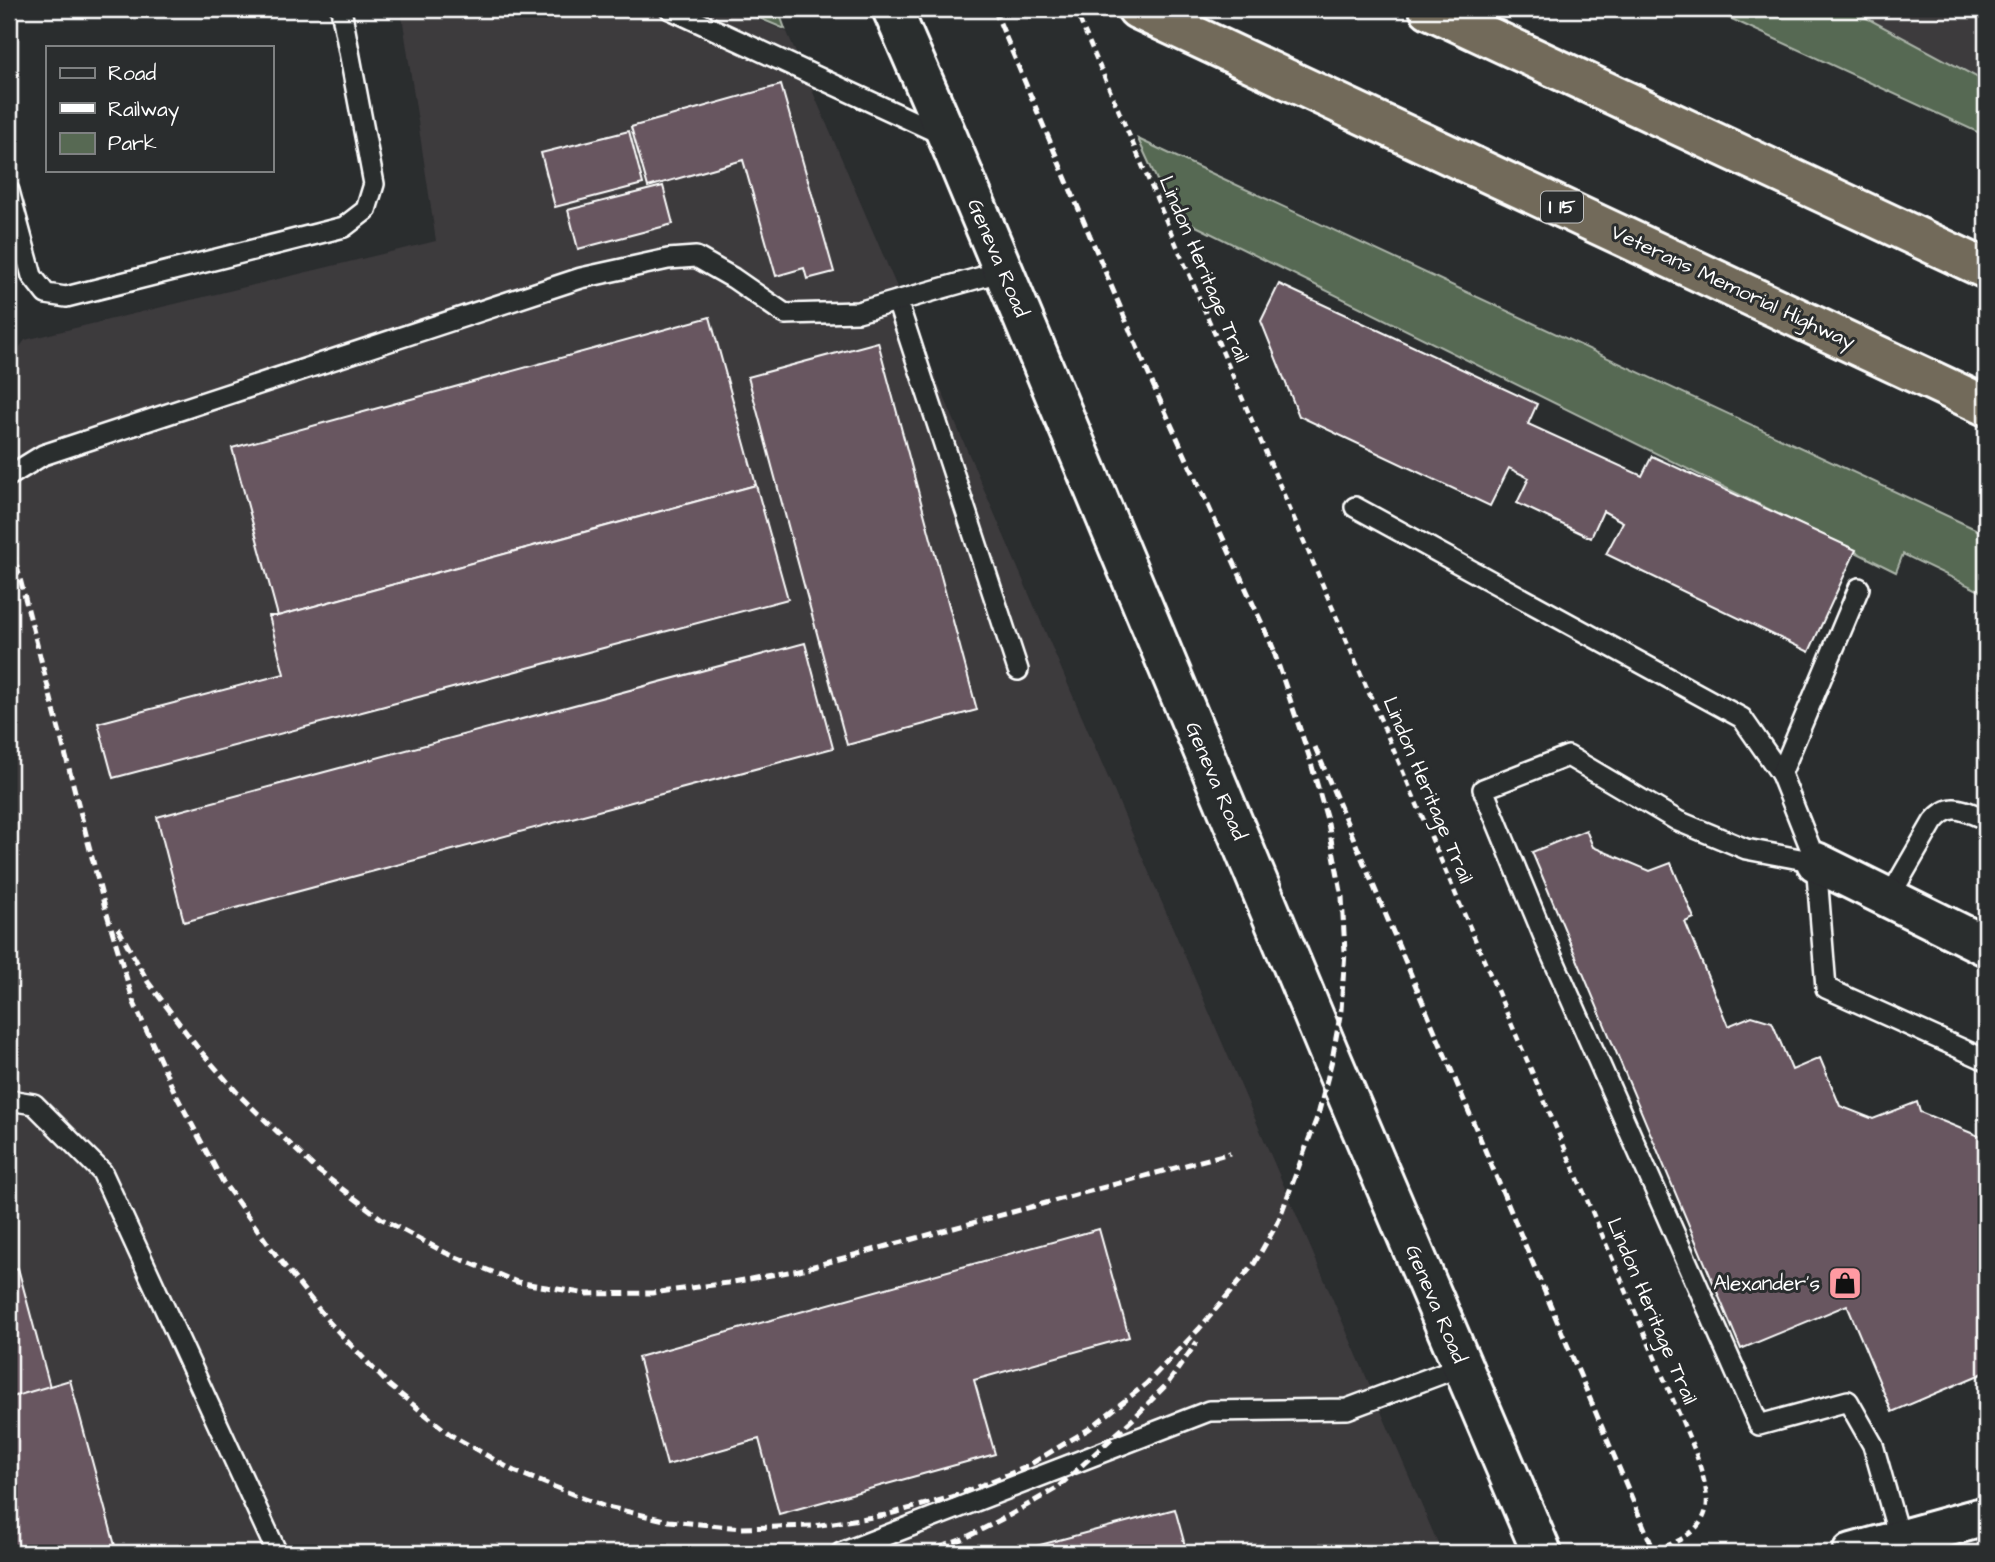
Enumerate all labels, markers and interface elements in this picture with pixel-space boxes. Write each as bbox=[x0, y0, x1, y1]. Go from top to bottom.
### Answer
legend bbox=[46, 46, 273, 172]
text: Road bbox=[108, 59, 156, 88]
text: Railway bbox=[108, 95, 180, 126]
text: Park bbox=[108, 129, 157, 158]
street label: Lindon Heritage Trail bbox=[1150, 171, 1256, 368]
road number: I 15 bbox=[1541, 192, 1583, 223]
street label: Geneva Road bbox=[960, 194, 1036, 322]
street label: Veterans Memorial Highway bbox=[1605, 218, 1860, 358]
street label: Lindon Heritage Trail bbox=[1374, 692, 1480, 889]
street label: Geneva Road bbox=[1178, 717, 1254, 845]
street label: Lindon Heritage Trail bbox=[1598, 1213, 1704, 1410]
street label: Geneva Road bbox=[1398, 1240, 1474, 1368]
shop icon: Alexander's bbox=[1826, 1264, 1864, 1302]
place label: Alexander's bbox=[1713, 1269, 1820, 1298]

